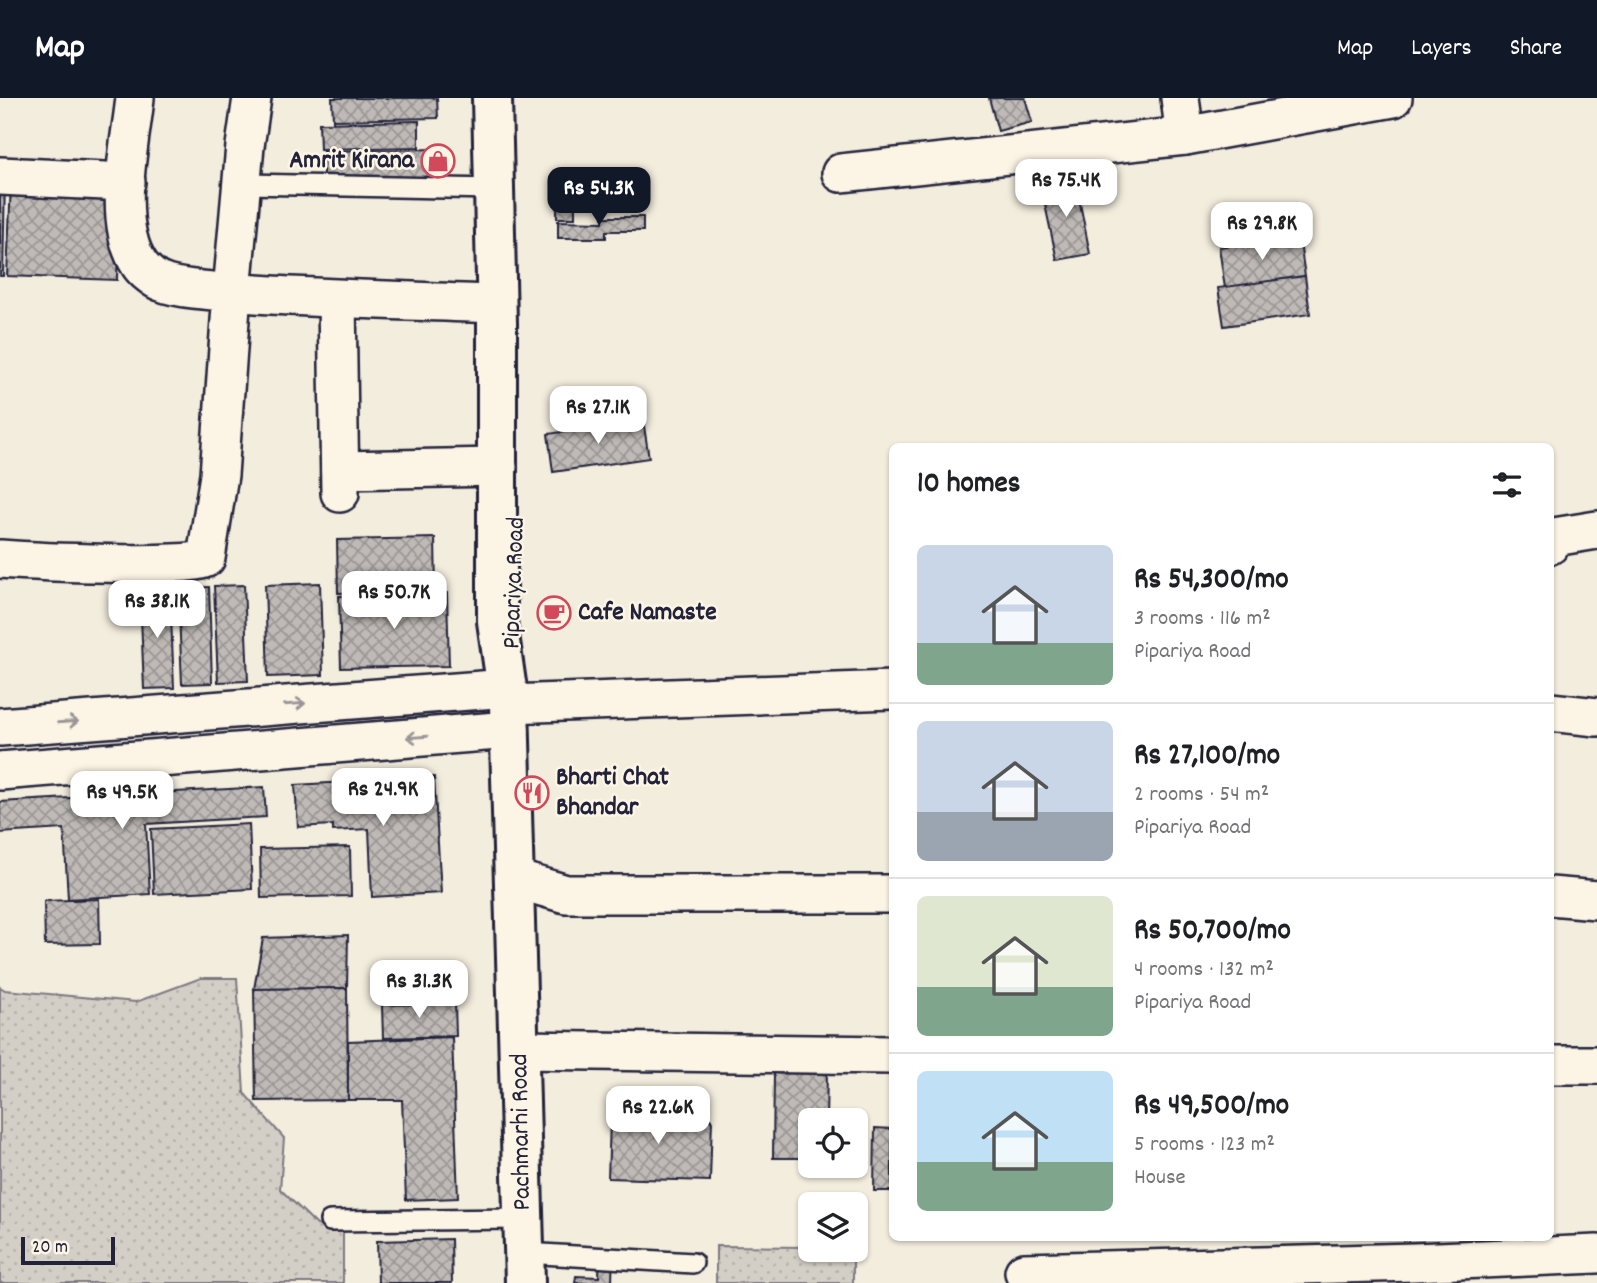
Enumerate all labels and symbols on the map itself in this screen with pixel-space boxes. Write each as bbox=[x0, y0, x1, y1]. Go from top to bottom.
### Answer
shop icon: Amrit Kirana bbox=[419, 142, 457, 180]
place label: Amrit Kirana bbox=[289, 143, 415, 180]
pin: Rs 75.4K bbox=[994, 159, 1138, 219]
pin: Rs 54.3K bbox=[527, 167, 671, 227]
pin: Rs 29.8K bbox=[1190, 202, 1334, 262]
pin: Rs 27.1K bbox=[526, 386, 670, 446]
street label: Pipariya Road bbox=[494, 516, 536, 650]
pin: Rs 50.7K bbox=[322, 572, 466, 631]
pin: Rs 38.1K bbox=[85, 580, 229, 640]
cafe icon: Cafe Namaste bbox=[535, 594, 573, 632]
place label: Cafe Namaste bbox=[578, 595, 717, 632]
one-way arrow bbox=[283, 698, 306, 711]
one-way arrow bbox=[56, 715, 79, 728]
one-way arrow bbox=[406, 731, 429, 744]
place label: Bharti Chat Bhandar bbox=[556, 760, 669, 827]
pin: Rs 24.9K bbox=[311, 768, 455, 828]
pin: Rs 49.5K bbox=[50, 772, 194, 831]
restaurant icon: Bharti Chat Bhandar bbox=[513, 774, 551, 812]
pin: Rs 31.3K bbox=[347, 960, 491, 1020]
street label: Pachmarhi Road bbox=[502, 1053, 542, 1211]
pin: Rs 22.6K bbox=[586, 1086, 730, 1146]
scale bar bbox=[21, 1234, 116, 1266]

